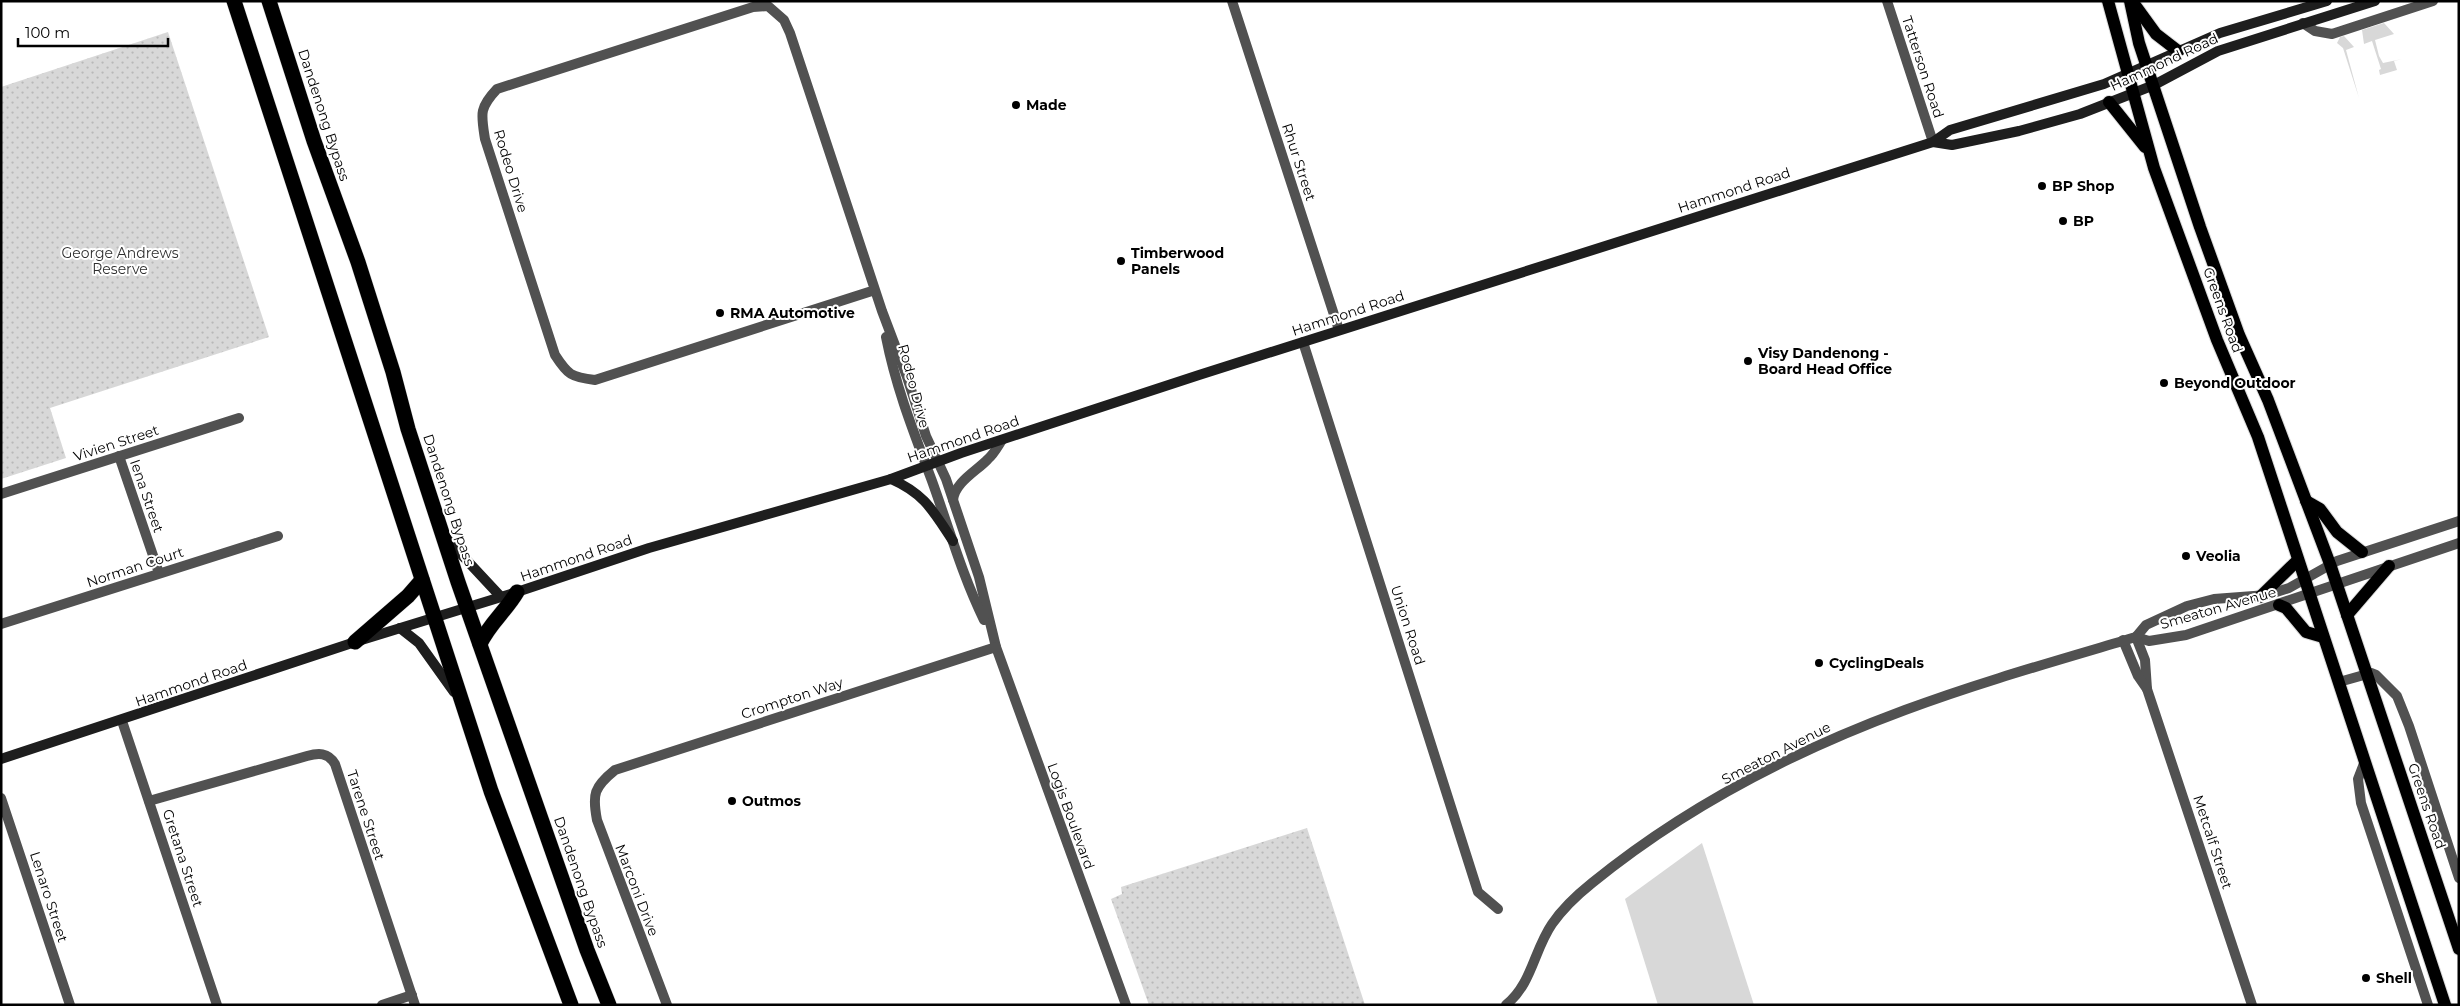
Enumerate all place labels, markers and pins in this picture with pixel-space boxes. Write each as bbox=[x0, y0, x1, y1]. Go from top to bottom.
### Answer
place label: Made bbox=[1026, 96, 1067, 114]
marker: Made bbox=[1010, 99, 1022, 111]
place label: BP Shop bbox=[2052, 177, 2115, 195]
marker: BP Shop bbox=[2036, 180, 2048, 192]
place label: BP bbox=[2073, 212, 2094, 230]
marker: BP bbox=[2057, 215, 2069, 227]
place label: Timberwood Panels bbox=[1131, 244, 1224, 278]
marker: Timberwood Panels bbox=[1115, 255, 1127, 267]
place label: RMA Automotive bbox=[730, 304, 855, 322]
marker: RMA Automotive bbox=[714, 307, 726, 319]
place label: Visy Dandenong - Board Head Office bbox=[1757, 344, 1892, 378]
marker: Visy Dandenong - Board Head Office bbox=[1742, 355, 1754, 367]
place label: Beyond Outdoor bbox=[2174, 374, 2296, 392]
marker: Beyond Outdoor bbox=[2158, 377, 2170, 389]
place label: Veolia bbox=[2195, 547, 2241, 565]
marker: Veolia bbox=[2180, 550, 2192, 562]
place label: CyclingDeals bbox=[1829, 654, 1925, 672]
marker: CyclingDeals bbox=[1813, 657, 1825, 669]
place label: Outmos bbox=[742, 792, 801, 810]
marker: Outmos bbox=[726, 795, 738, 807]
place label: Shell bbox=[2376, 969, 2412, 987]
marker: Shell bbox=[2360, 972, 2372, 984]

